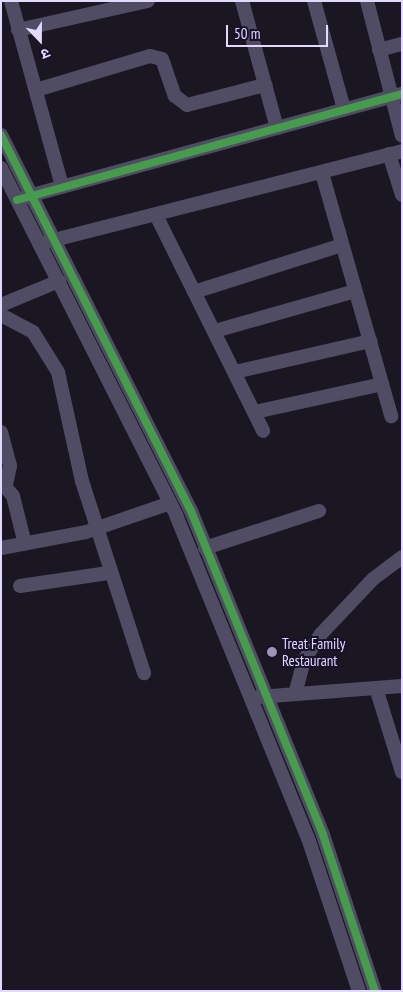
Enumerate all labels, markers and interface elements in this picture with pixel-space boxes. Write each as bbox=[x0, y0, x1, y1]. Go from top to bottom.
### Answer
north arrow bbox=[15, 15, 65, 65]
scale bar bbox=[228, 15, 330, 47]
text: 50 m bbox=[234, 24, 260, 43]
text: उ bbox=[38, 44, 53, 64]
place label: Treat Family Restaurant bbox=[282, 634, 345, 669]
marker: Treat Family Restaurant bbox=[266, 646, 278, 658]

